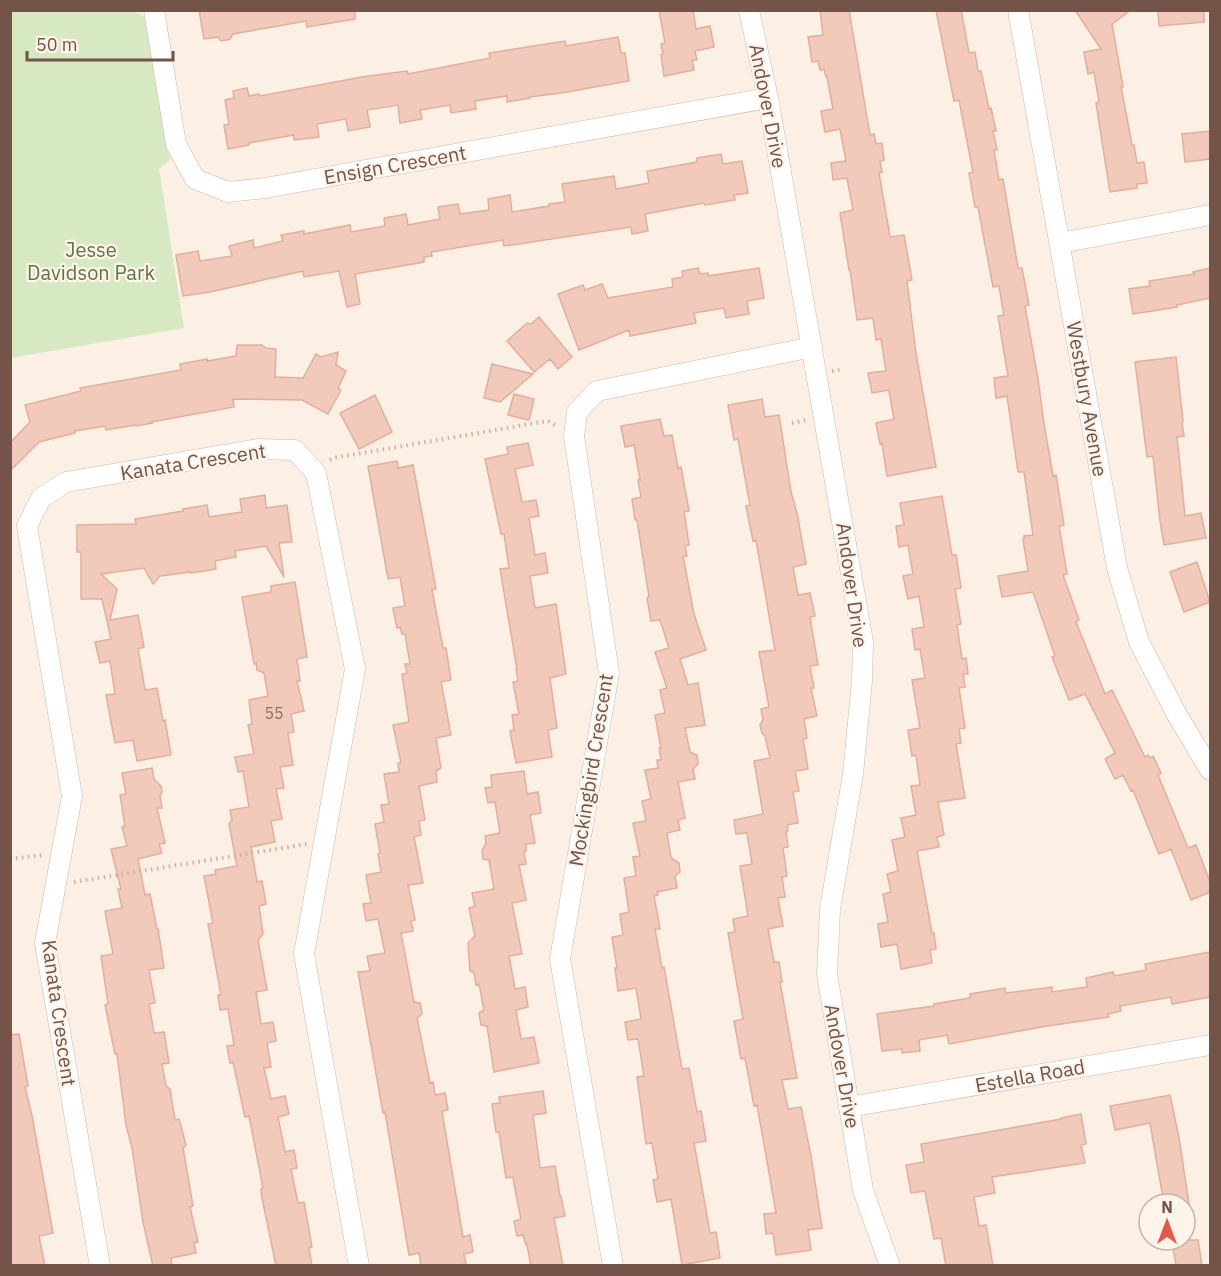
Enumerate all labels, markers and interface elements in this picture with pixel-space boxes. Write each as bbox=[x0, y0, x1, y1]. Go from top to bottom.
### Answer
scale bar bbox=[27, 24, 172, 62]
text: 50 m bbox=[36, 33, 78, 56]
street label: Andover Drive bbox=[743, 42, 794, 170]
street label: Ensign Crescent bbox=[322, 139, 468, 190]
park label: Jesse Davidson Park bbox=[27, 236, 155, 286]
street label: Westbury Avenue bbox=[1061, 319, 1114, 479]
street label: Kanata Crescent bbox=[118, 437, 268, 486]
street label: Andover Drive bbox=[830, 521, 875, 649]
street label: Mockingbird Crescent bbox=[562, 672, 619, 868]
house number: 55 bbox=[264, 703, 284, 723]
street label: Kanata Crescent bbox=[36, 938, 83, 1088]
street label: Andover Drive bbox=[818, 1002, 867, 1130]
street label: Estella Road bbox=[973, 1053, 1087, 1098]
north arrow bbox=[1137, 1192, 1197, 1252]
text: N bbox=[1161, 1197, 1173, 1217]

